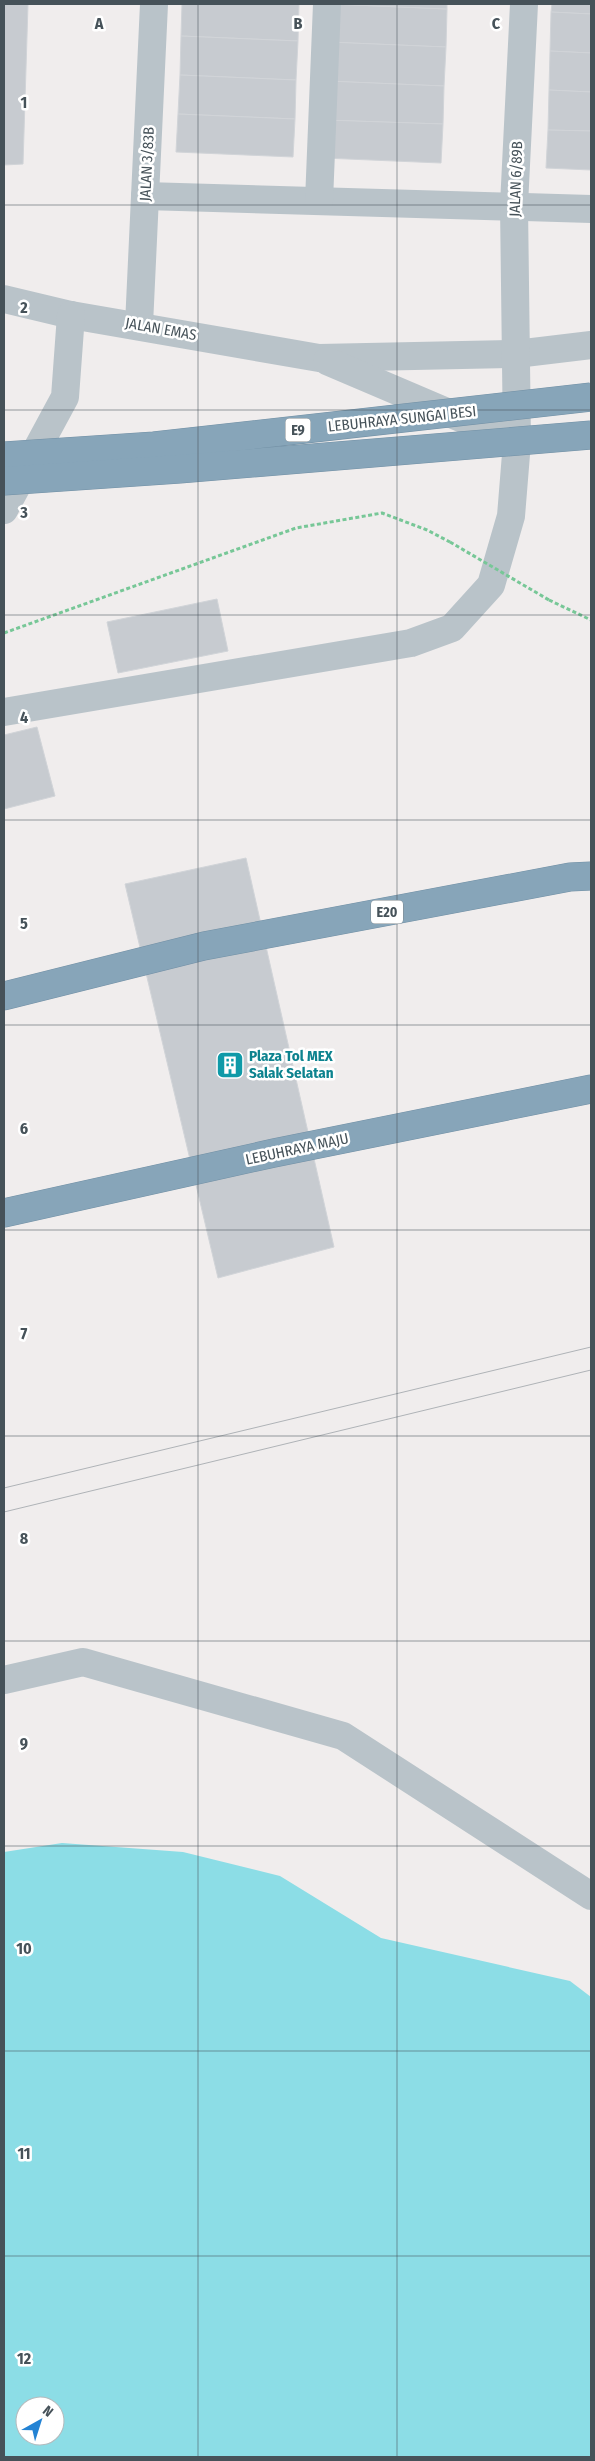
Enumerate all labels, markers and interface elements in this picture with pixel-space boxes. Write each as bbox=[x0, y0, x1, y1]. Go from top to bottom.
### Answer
text: A bbox=[94, 14, 104, 33]
text: B bbox=[294, 14, 303, 33]
text: C bbox=[492, 14, 501, 33]
text: 1 bbox=[21, 93, 27, 112]
street label: JALAN 3/83B bbox=[136, 126, 158, 202]
street label: JALAN 6/89B bbox=[506, 141, 526, 217]
text: 2 bbox=[19, 298, 28, 317]
street label: JALAN EMAS bbox=[124, 314, 198, 344]
street label: LEBUHRAYA SUNGAI BESI bbox=[327, 402, 477, 436]
road number: E9 bbox=[286, 418, 310, 442]
text: 3 bbox=[19, 503, 28, 522]
text: 4 bbox=[20, 708, 28, 727]
road number: E20 bbox=[371, 900, 403, 924]
text: 5 bbox=[20, 914, 28, 933]
place label: Plaza Tol MEX Salak Selatan bbox=[249, 1047, 334, 1082]
building icon: Plaza Tol MEX Salak Selatan bbox=[215, 1050, 245, 1080]
text: 6 bbox=[20, 1119, 28, 1138]
street label: LEBUHRAYA MAJU bbox=[244, 1129, 350, 1169]
text: 7 bbox=[21, 1324, 28, 1343]
text: 8 bbox=[20, 1529, 29, 1548]
text: 9 bbox=[20, 1734, 28, 1753]
text: 10 bbox=[16, 1939, 32, 1958]
text: 11 bbox=[17, 2144, 31, 2163]
text: 12 bbox=[17, 2349, 32, 2368]
north arrow bbox=[15, 2396, 65, 2446]
text: N bbox=[39, 2402, 56, 2421]

